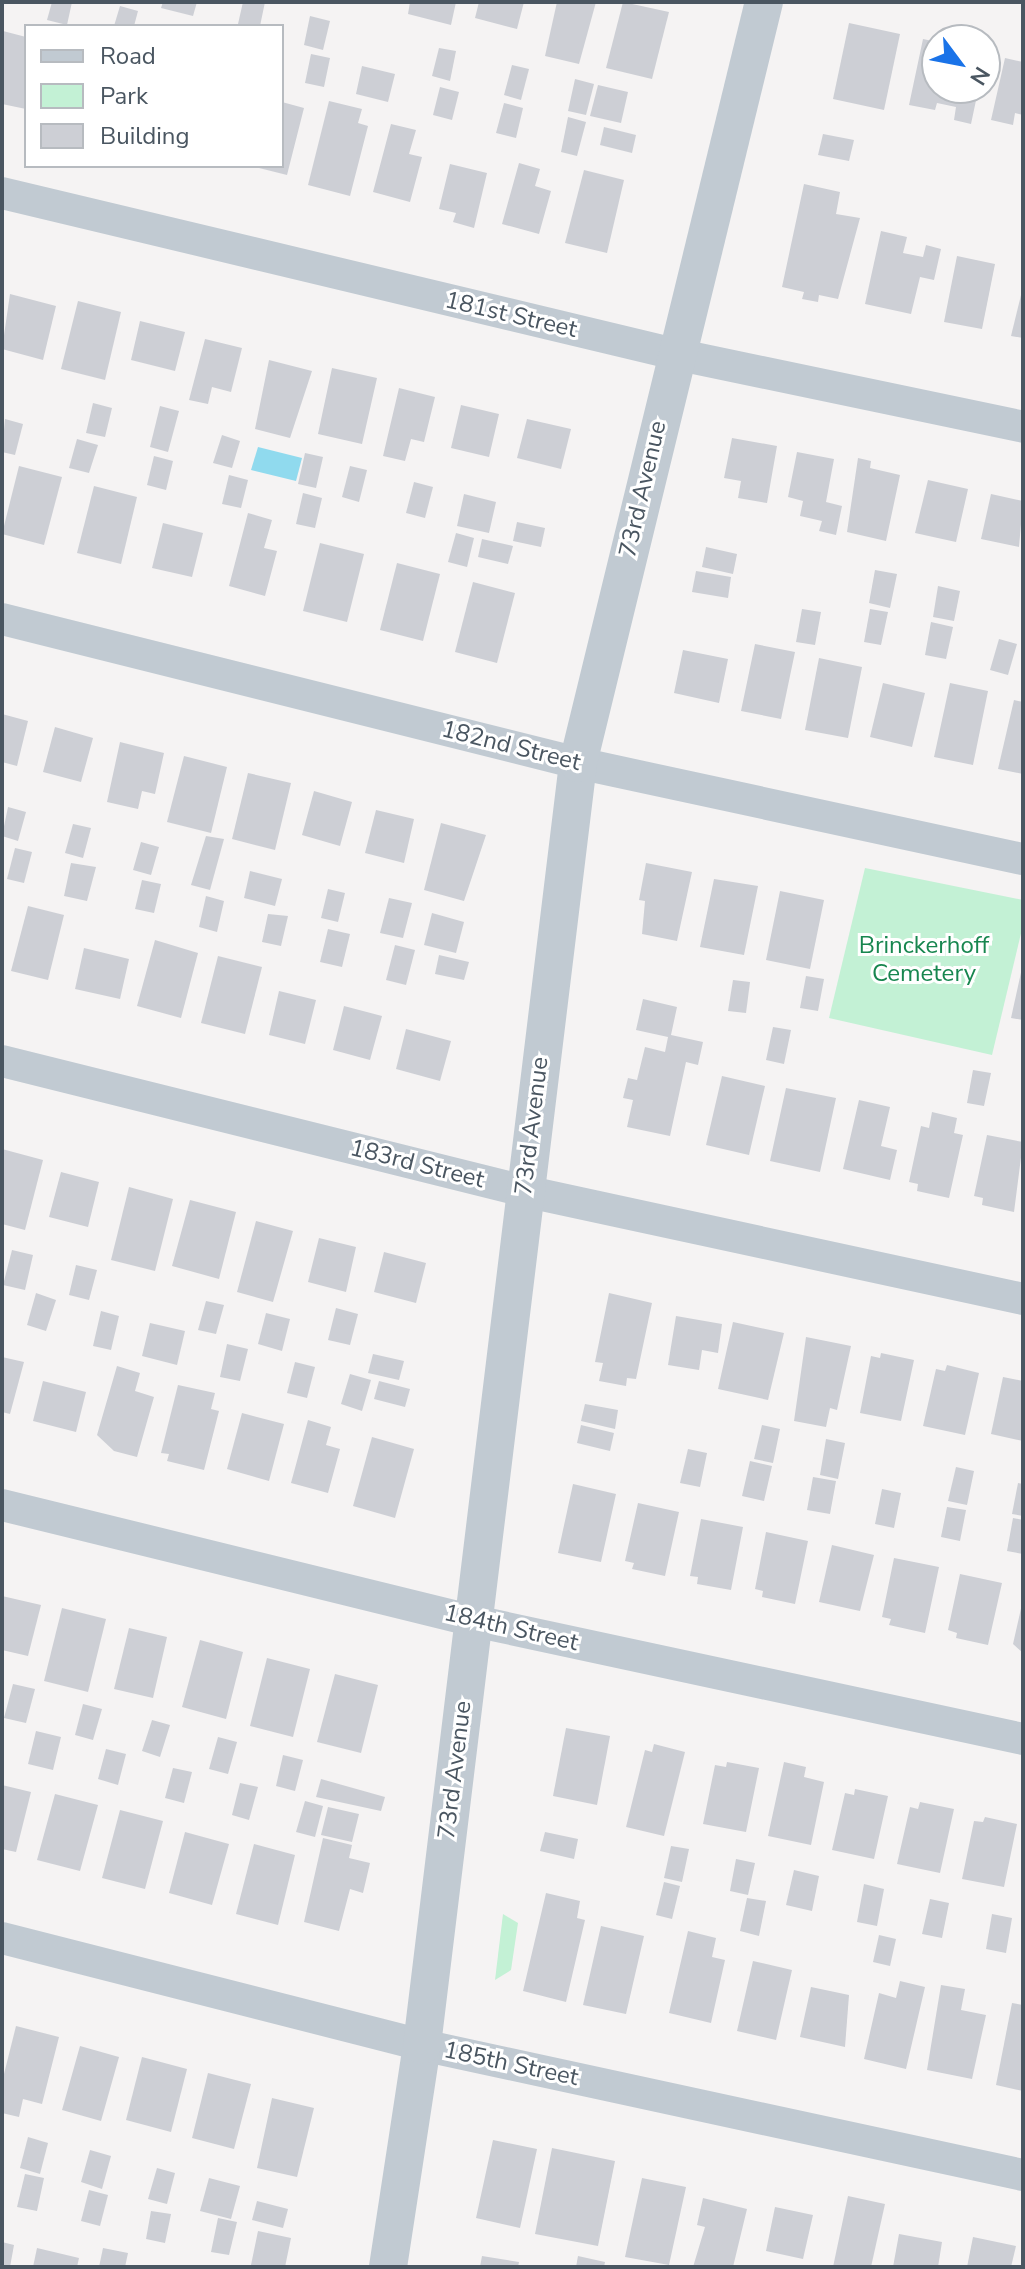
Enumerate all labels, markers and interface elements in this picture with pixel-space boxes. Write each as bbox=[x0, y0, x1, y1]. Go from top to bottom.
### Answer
legend bbox=[24, 24, 284, 168]
north arrow bbox=[921, 24, 1001, 104]
text: Road bbox=[100, 40, 156, 72]
text: N bbox=[963, 61, 997, 91]
text: Park bbox=[100, 80, 148, 112]
text: Building bbox=[100, 120, 190, 152]
street label: 181st Street bbox=[442, 286, 580, 344]
street label: 73rd Avenue bbox=[613, 418, 673, 560]
street label: 182nd Street bbox=[438, 715, 584, 777]
park label: Brinckerhoff Cemetery bbox=[859, 932, 989, 988]
street label: 73rd Avenue bbox=[509, 1055, 555, 1197]
street label: 183rd Street bbox=[347, 1133, 487, 1195]
street label: 184th Street bbox=[441, 1599, 581, 1657]
street label: 73rd Avenue bbox=[432, 1699, 478, 1841]
street label: 185th Street bbox=[441, 2036, 581, 2092]

